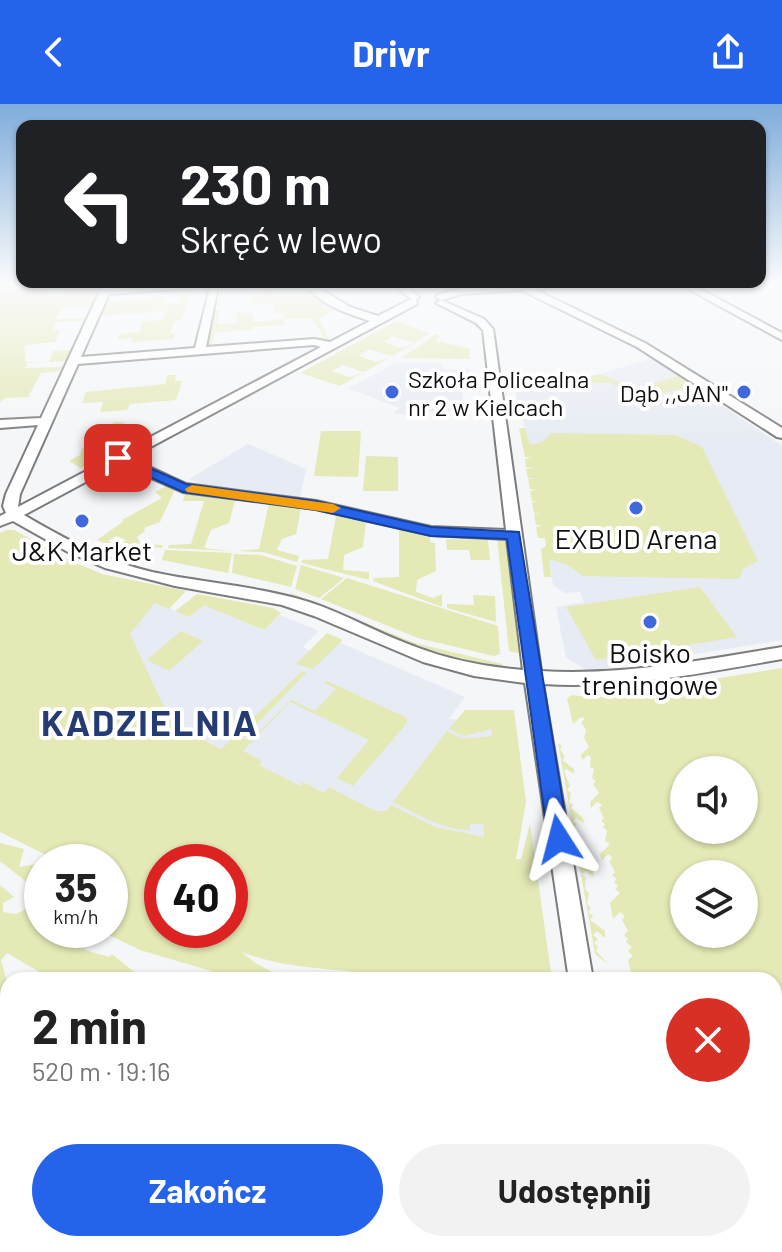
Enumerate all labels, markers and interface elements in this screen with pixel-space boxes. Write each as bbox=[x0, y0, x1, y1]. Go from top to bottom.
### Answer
icon: back bbox=[32, 30, 76, 74]
icon: share bbox=[706, 30, 750, 74]
text: Drivr bbox=[352, 31, 430, 74]
text: 230 m bbox=[180, 149, 331, 216]
icon: left bbox=[48, 152, 152, 256]
text: Skręć w lewo bbox=[180, 217, 382, 260]
place label: Szkoła Policealna nr 2 w Kielcach bbox=[408, 364, 589, 421]
place label: Dąb ,,JAN" bbox=[620, 378, 728, 407]
marker: Szkoła Policealna nr 2 w Kielcach bbox=[383, 383, 401, 401]
marker: Dąb ,,JAN" bbox=[735, 383, 753, 401]
pin bbox=[84, 424, 152, 492]
icon: arrive bbox=[96, 436, 140, 480]
marker: EXBUD Arena bbox=[627, 499, 645, 517]
marker: J&K Market bbox=[73, 512, 91, 530]
place label: EXBUD Arena bbox=[554, 521, 718, 555]
place label: J&K Market bbox=[12, 533, 152, 567]
marker: Boisko treningowe bbox=[641, 613, 659, 631]
place label: Boisko treningowe bbox=[582, 635, 718, 701]
district label: KADZIELNIA bbox=[41, 700, 259, 743]
map controls bbox=[670, 756, 758, 948]
button: sound bbox=[670, 756, 758, 844]
position arrow bbox=[517, 797, 601, 881]
speed limit sign: 40 bbox=[144, 844, 248, 948]
button: layers bbox=[670, 860, 758, 948]
text: 35 bbox=[54, 862, 98, 910]
text: km/h bbox=[53, 904, 99, 928]
text: 2 min bbox=[32, 996, 147, 1054]
button: close bbox=[666, 998, 750, 1082]
text: 520 m · 19:16 bbox=[32, 1055, 171, 1086]
button: Zakończ bbox=[32, 1144, 383, 1236]
button: Udostępnij bbox=[399, 1144, 750, 1236]

